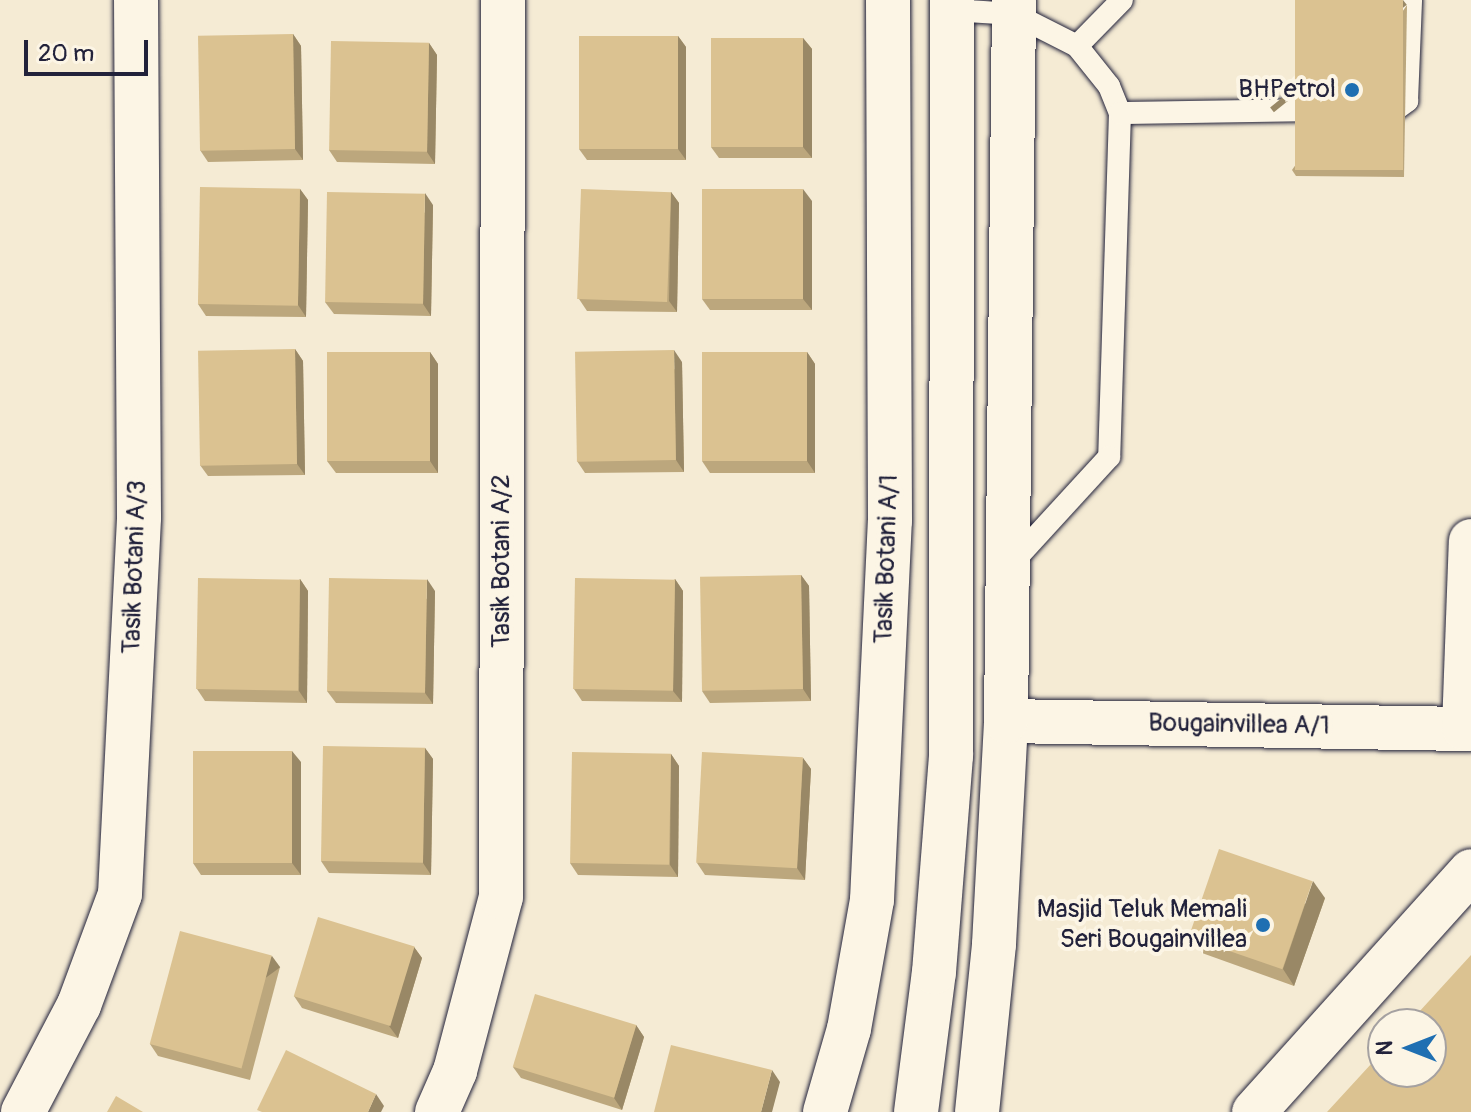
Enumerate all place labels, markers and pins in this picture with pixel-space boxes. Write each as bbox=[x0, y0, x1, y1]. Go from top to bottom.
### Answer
place label: BHPetrol bbox=[1238, 74, 1336, 106]
marker: BHPetrol bbox=[1343, 81, 1361, 99]
place label: Masjid Teluk Memali Seri Bougainvillea bbox=[1037, 894, 1247, 956]
marker: Masjid Teluk Memali Seri Bougainvillea bbox=[1254, 916, 1272, 934]

